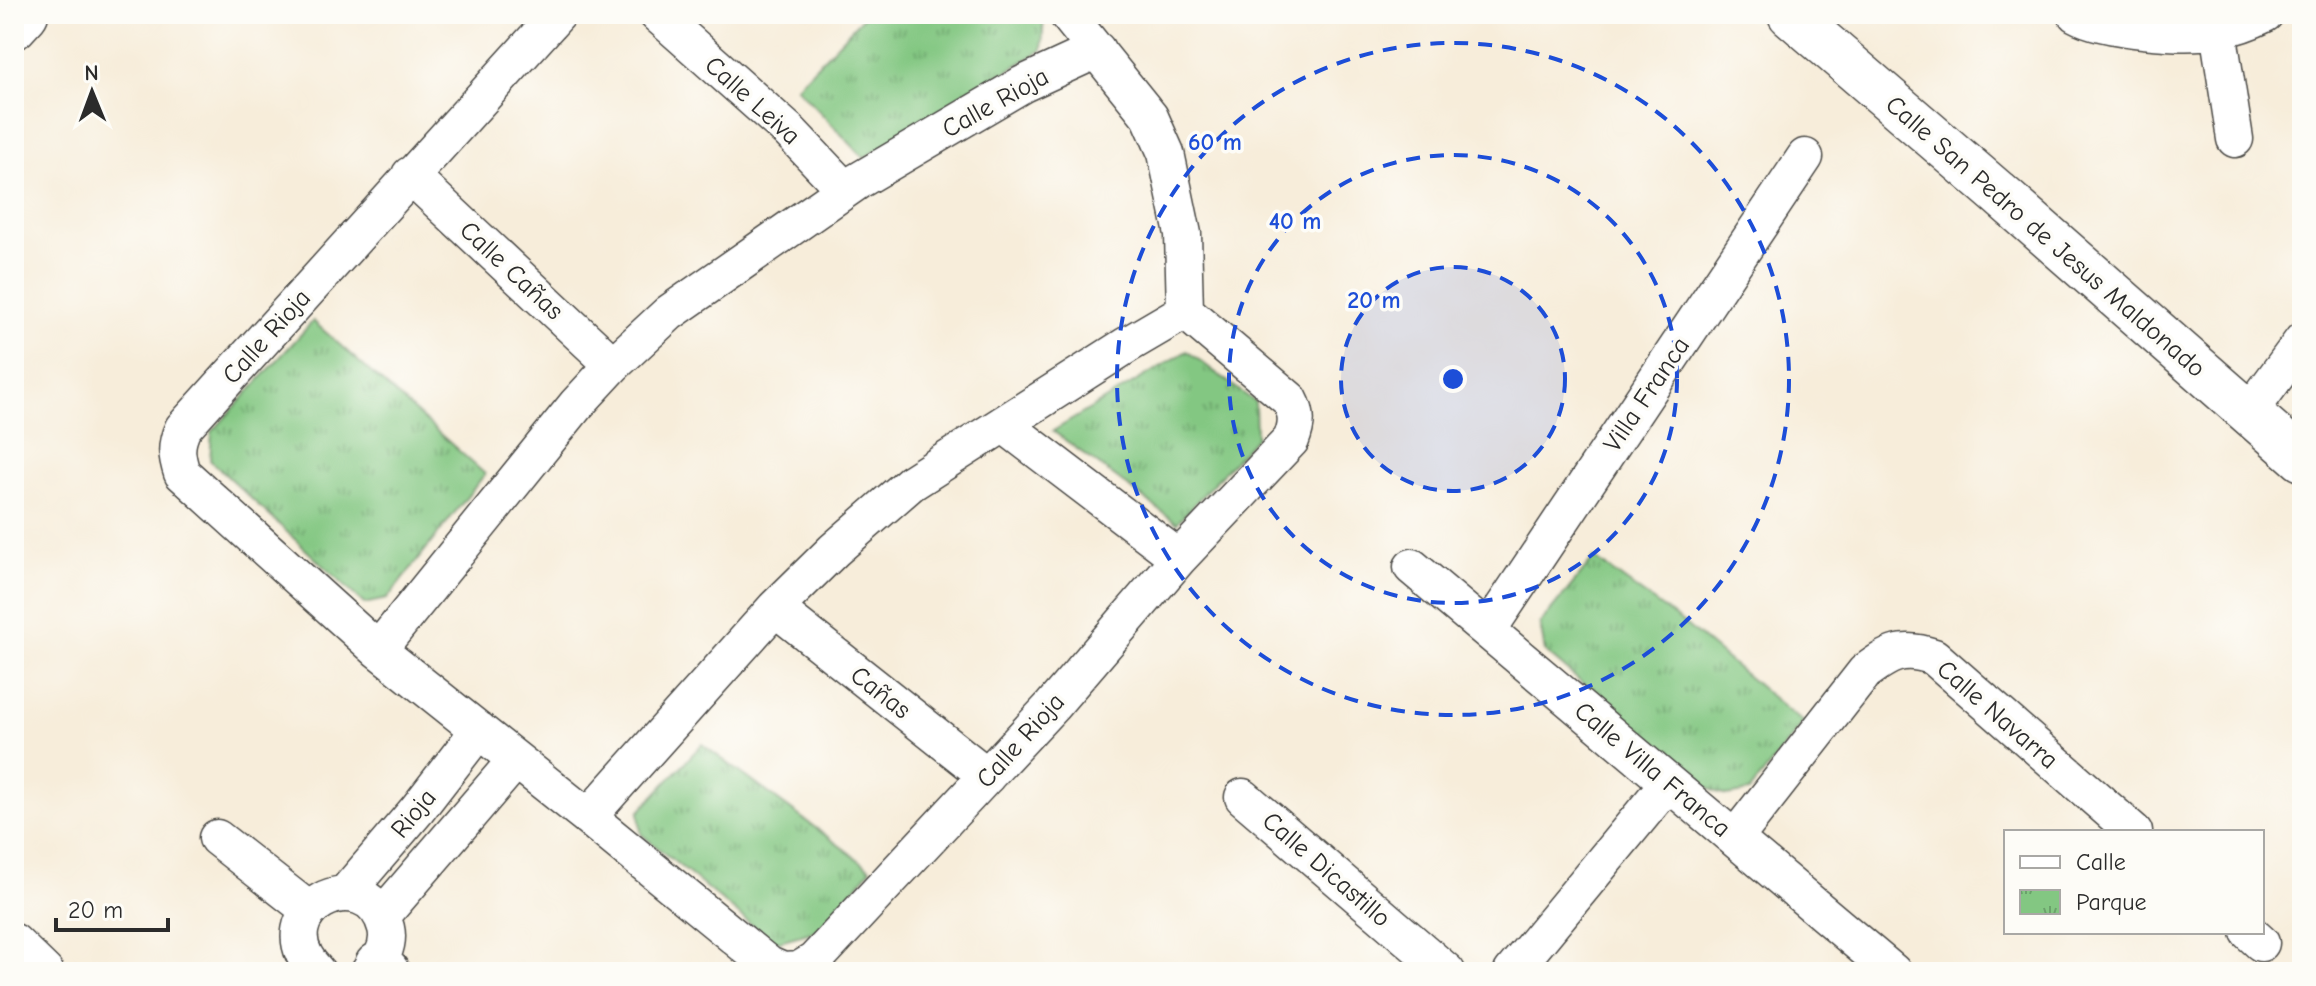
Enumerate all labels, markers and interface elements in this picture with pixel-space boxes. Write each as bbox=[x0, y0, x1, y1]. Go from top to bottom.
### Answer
street label: Calle Leiva bbox=[699, 50, 806, 151]
north arrow bbox=[52, 52, 132, 132]
text: N bbox=[84, 60, 99, 86]
street label: Calle Rioja bbox=[937, 61, 1054, 144]
street label: Calle San Pedro de Jesus Maldonado bbox=[1879, 90, 2211, 384]
text: 60 m bbox=[1188, 128, 1242, 156]
text: 40 m bbox=[1269, 207, 1321, 235]
street label: Calle Cañas bbox=[453, 215, 569, 326]
street label: Calle Rioja bbox=[216, 283, 317, 390]
text: 20 m bbox=[1347, 286, 1401, 314]
street label: Villa Franca bbox=[1598, 331, 1696, 458]
centre of rings bbox=[1439, 365, 1467, 393]
street label: Calle Navarra bbox=[1931, 654, 2064, 775]
street label: Cañas bbox=[844, 660, 916, 726]
street label: Calle Rioja bbox=[970, 687, 1071, 794]
street label: Calle Villa Franca bbox=[1568, 696, 1736, 844]
street label: Rioja bbox=[385, 783, 443, 844]
street label: Calle Dicastillo bbox=[1256, 806, 1397, 934]
legend bbox=[2004, 830, 2264, 934]
text: Calle bbox=[2076, 848, 2126, 876]
scale bar bbox=[56, 882, 168, 932]
text: Parque bbox=[2076, 888, 2147, 916]
text: 20 m bbox=[68, 896, 123, 924]

